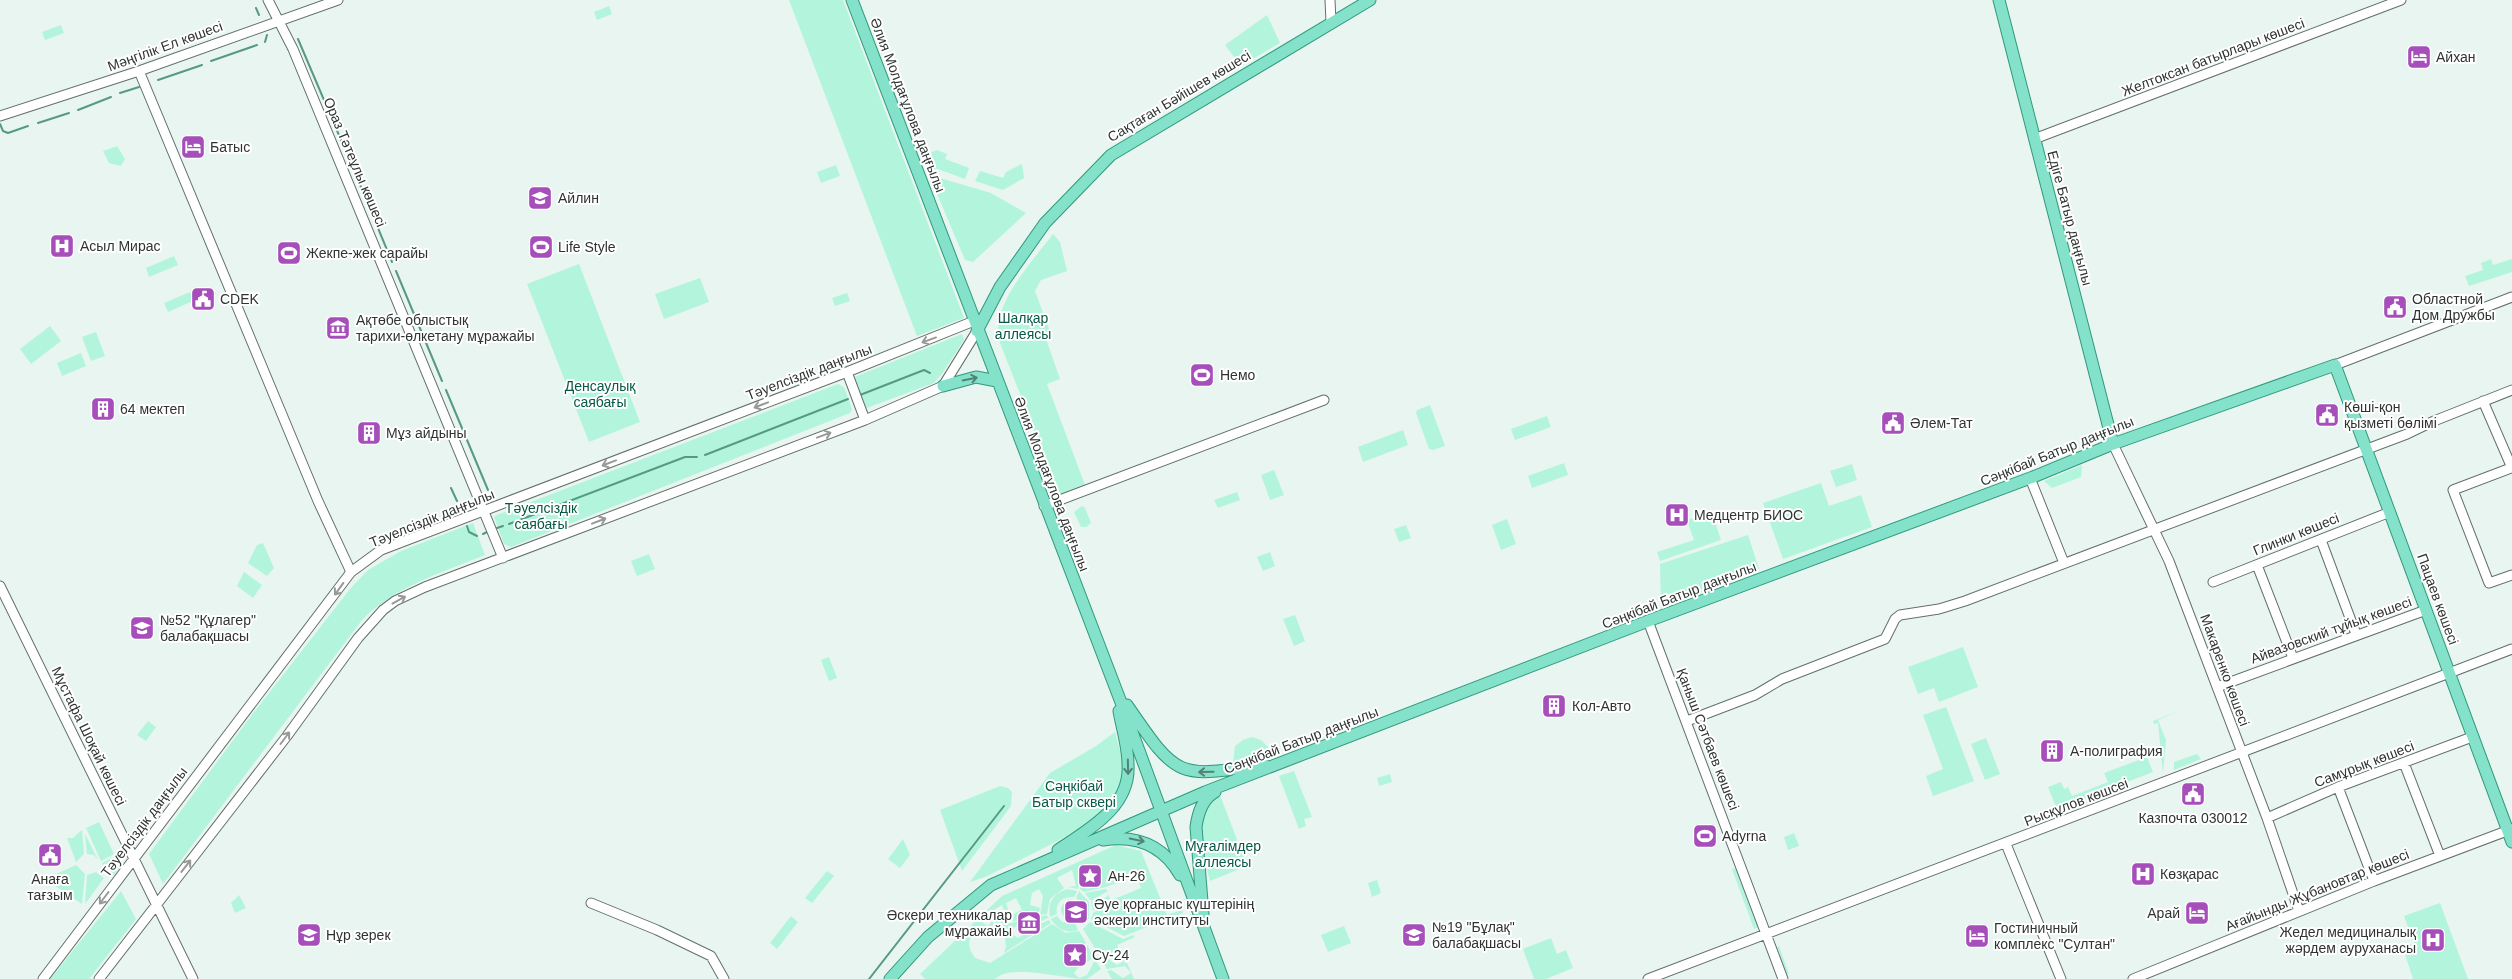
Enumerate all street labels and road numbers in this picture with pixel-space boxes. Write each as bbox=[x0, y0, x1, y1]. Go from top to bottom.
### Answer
street label: Әлия Молдағұлова даңғылы bbox=[867, 15, 949, 195]
street label: Желтоксан батырлары көшесі bbox=[2119, 15, 2307, 99]
street label: Мәңгілік Ел көшесі bbox=[105, 18, 225, 74]
street label: Сақтаған Бәйішев көшесі bbox=[1105, 47, 1253, 145]
street label: Ораз Тәтеұлы көшесі bbox=[320, 95, 390, 229]
street label: Едіге Батыр даңғылы bbox=[2044, 149, 2096, 287]
street label: Тәуелсіздік даңғылы bbox=[744, 341, 874, 403]
street label: Әлия Молдағұлова даңғылы bbox=[1011, 394, 1093, 574]
street label: Сәңкібай Батыр даңғылы bbox=[1978, 413, 2136, 489]
street label: Тәуелсіздік даңғылы bbox=[367, 486, 497, 550]
street label: Глинки көшесі bbox=[2251, 509, 2341, 559]
street label: Пацаев көшесі bbox=[2414, 551, 2462, 647]
street label: Сәңкібай Батыр даңғылы bbox=[1600, 558, 1758, 632]
street label: Айвазовский тұйық көшесі bbox=[2248, 593, 2414, 667]
street label: Макаренко көшесі bbox=[2197, 612, 2253, 728]
street label: Мұстафа Шоқай көшесі bbox=[48, 664, 130, 808]
street label: Қаныш Сәтбаев көшесі bbox=[1674, 666, 1742, 812]
street label: Сәңкібай Батыр даңғылы bbox=[1222, 703, 1380, 777]
street label: Самұрық көшесі bbox=[2312, 738, 2416, 790]
street label: Тәуелсіздік даңғылы bbox=[98, 764, 190, 880]
street label: Рысқұлов көшсеі bbox=[2022, 775, 2130, 829]
street label: Ағайынды Жұбановтар көшесі bbox=[2223, 846, 2411, 934]

